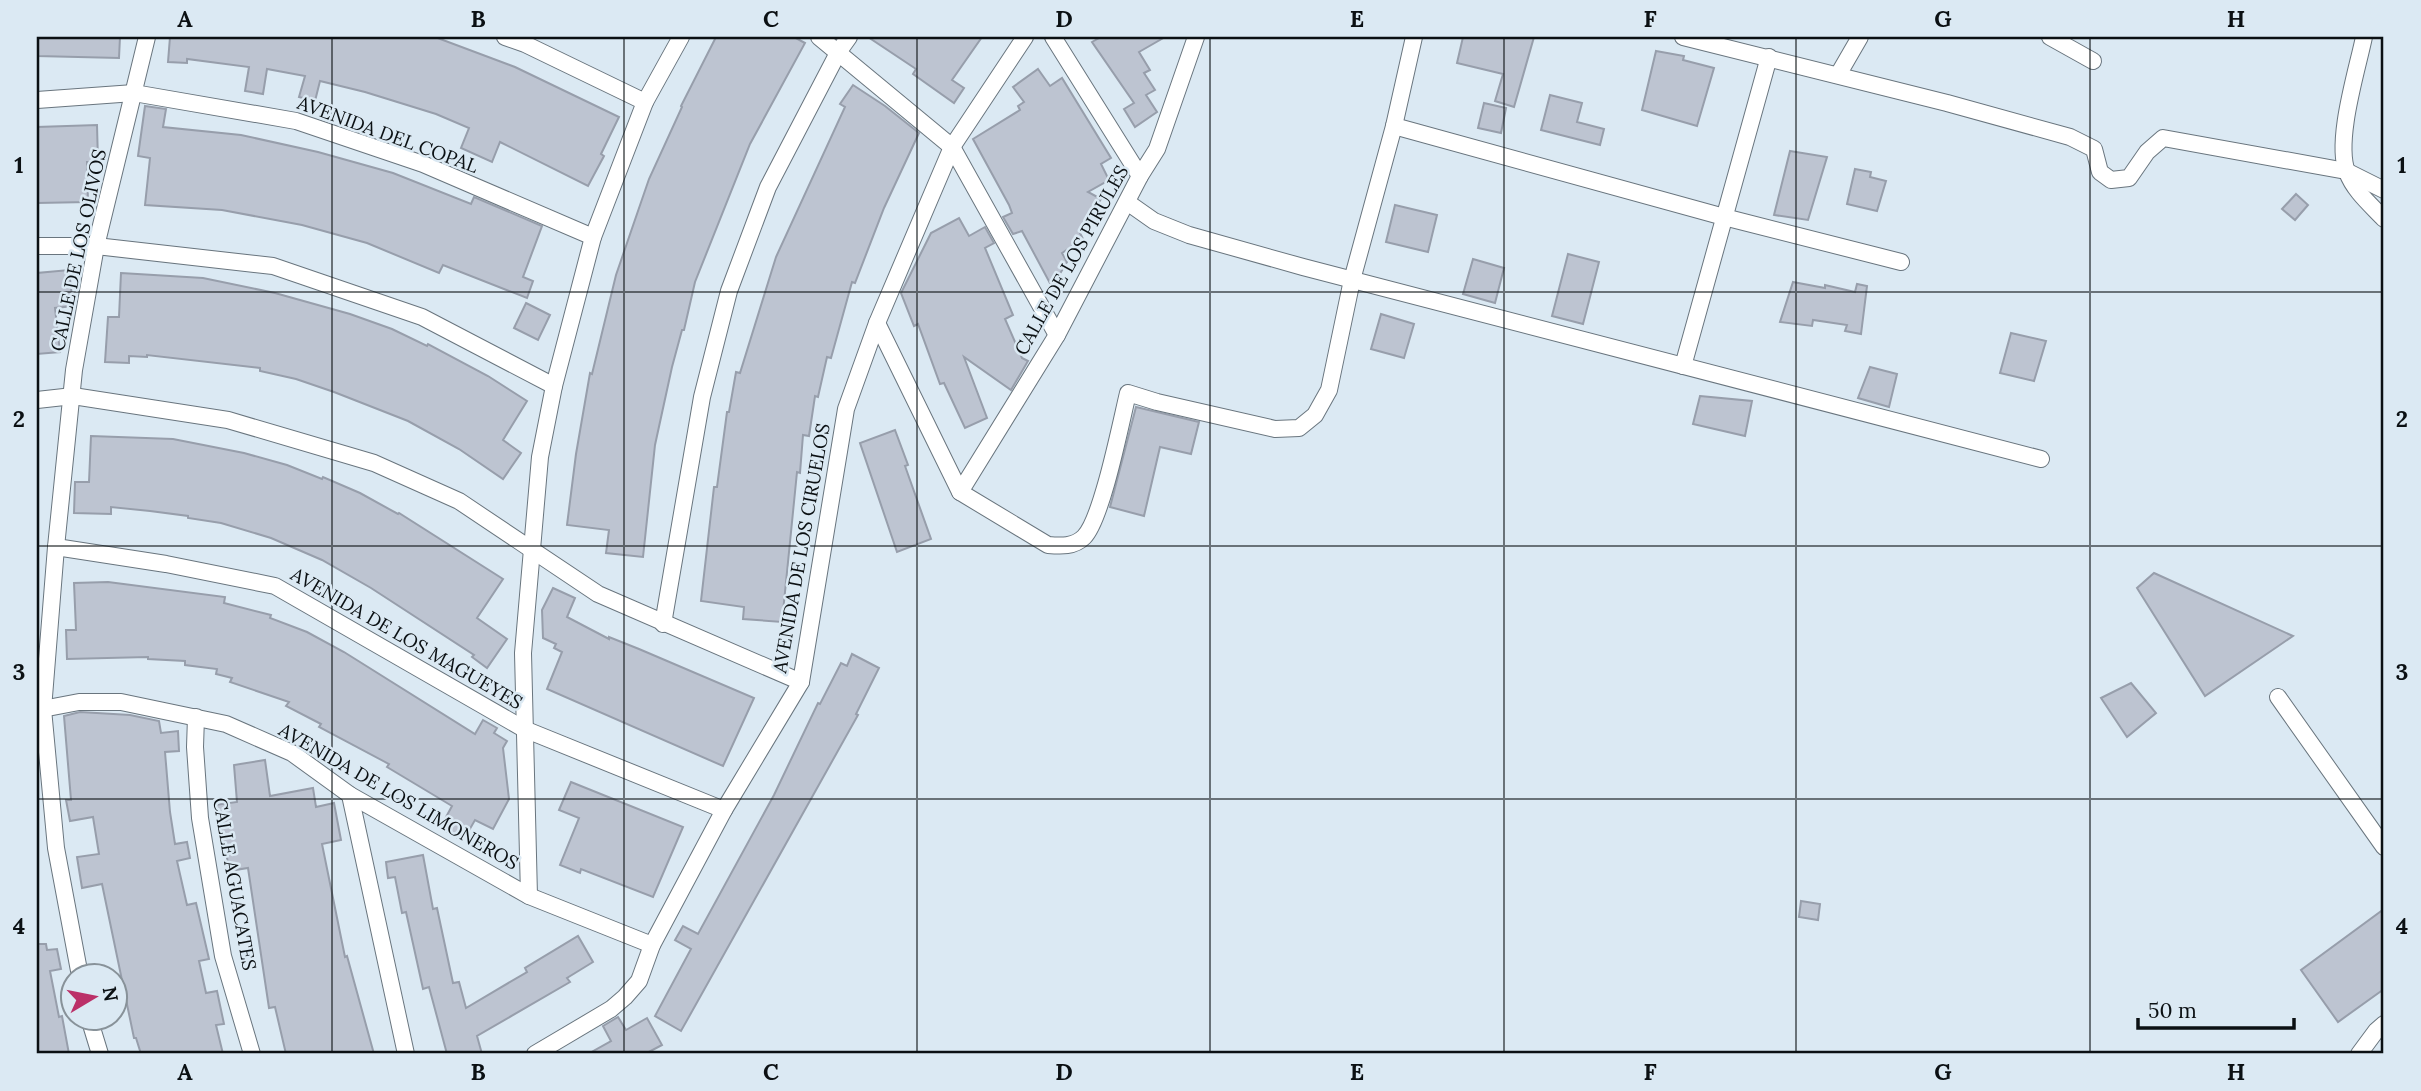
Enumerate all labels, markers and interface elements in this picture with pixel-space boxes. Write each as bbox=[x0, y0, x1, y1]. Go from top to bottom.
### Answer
text: A bbox=[177, 4, 193, 33]
text: B bbox=[470, 4, 486, 33]
text: C bbox=[763, 4, 779, 33]
text: D bbox=[1055, 4, 1073, 33]
text: E bbox=[1350, 4, 1364, 33]
text: F bbox=[1643, 4, 1657, 33]
text: G bbox=[1934, 4, 1952, 33]
text: H bbox=[2227, 4, 2245, 33]
street label: AVENIDA DEL COPAL bbox=[293, 90, 482, 178]
street label: CALLE DE LOS OLIVOS bbox=[45, 147, 111, 353]
text: 1 bbox=[14, 150, 24, 179]
text: 1 bbox=[2397, 150, 2407, 179]
street label: CALLE DE LOS PIRULES bbox=[1009, 161, 1133, 359]
text: 2 bbox=[13, 404, 25, 433]
text: 2 bbox=[2396, 404, 2408, 433]
street label: AVENIDA DE LOS CIRUELOS bbox=[767, 421, 835, 676]
street label: AVENIDA DE LOS MAGUEYES bbox=[286, 561, 527, 714]
text: 3 bbox=[13, 657, 25, 686]
text: 3 bbox=[2396, 657, 2408, 686]
street label: AVENIDA DE LOS LIMONEROS bbox=[274, 717, 523, 875]
street label: CALLE AGUACATES bbox=[208, 796, 262, 972]
text: 4 bbox=[13, 911, 25, 940]
text: 4 bbox=[2396, 911, 2408, 940]
north arrow bbox=[60, 962, 130, 1032]
text: N bbox=[98, 985, 124, 1004]
scale bar bbox=[2138, 986, 2293, 1030]
text: 50 m bbox=[2148, 997, 2197, 1024]
text: A bbox=[177, 1057, 193, 1086]
text: B bbox=[470, 1057, 486, 1086]
text: C bbox=[763, 1057, 779, 1086]
text: D bbox=[1055, 1057, 1073, 1086]
text: E bbox=[1350, 1057, 1364, 1086]
text: F bbox=[1643, 1057, 1657, 1086]
text: G bbox=[1934, 1057, 1952, 1086]
text: H bbox=[2227, 1057, 2245, 1086]

